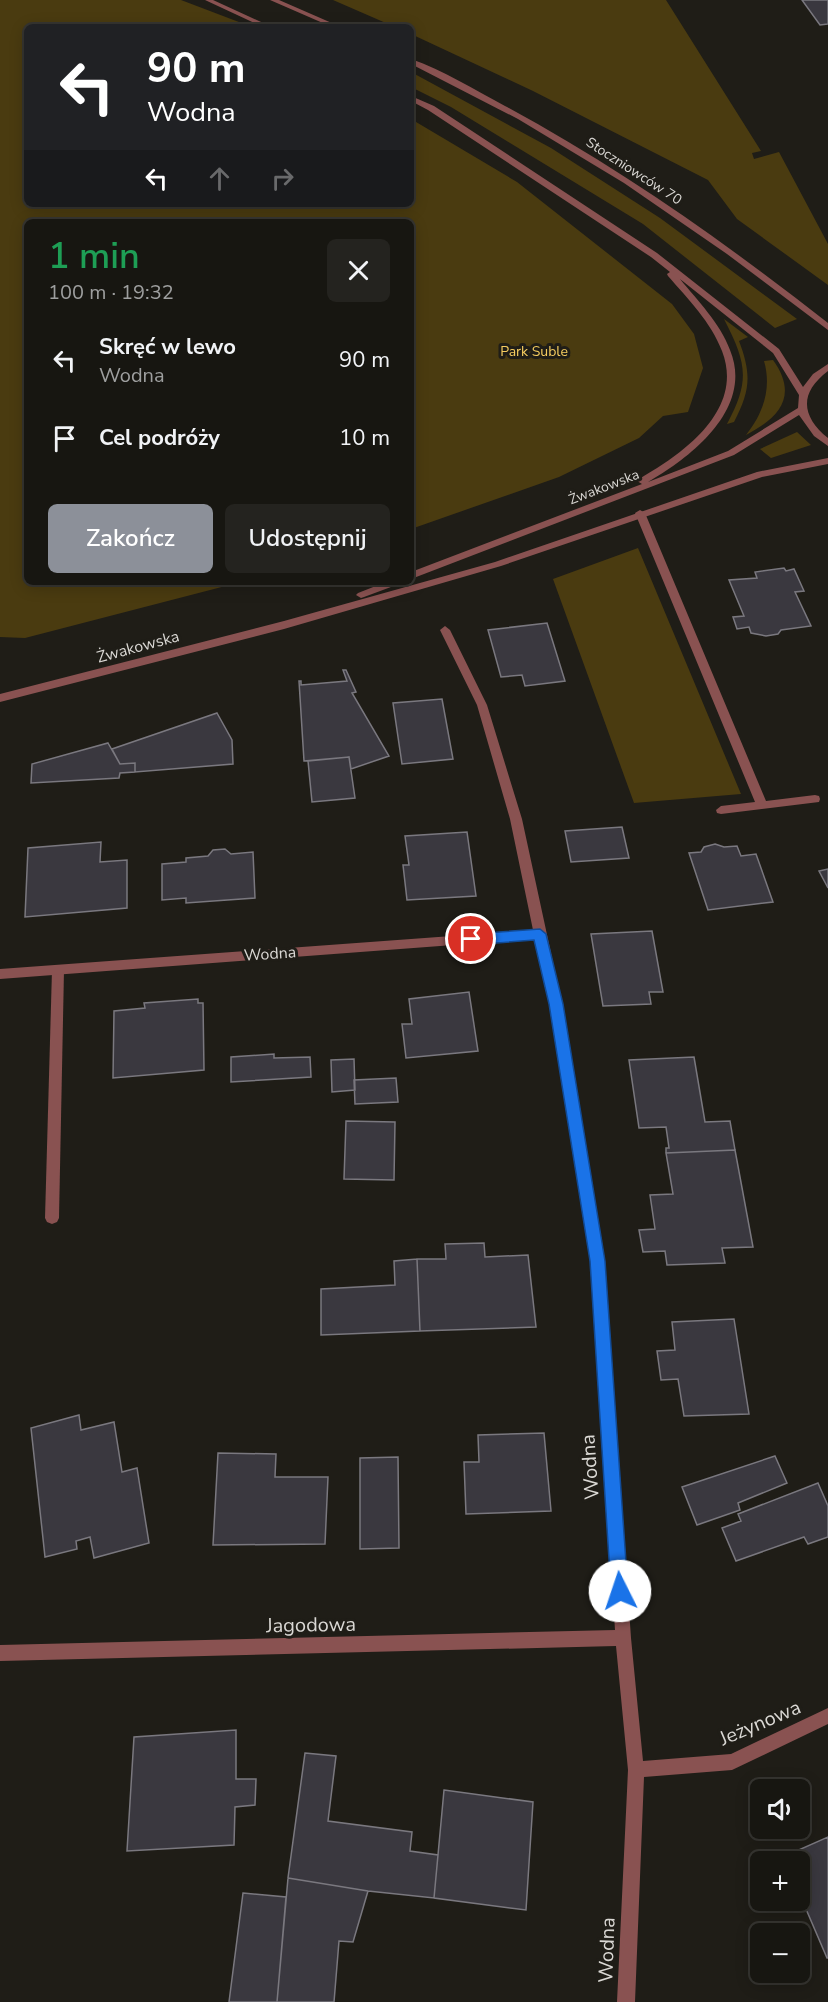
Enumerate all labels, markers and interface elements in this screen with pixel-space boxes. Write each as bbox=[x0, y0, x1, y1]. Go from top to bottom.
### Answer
text: 90 m bbox=[147, 40, 246, 97]
icon: left bbox=[48, 48, 126, 126]
text: Wodna bbox=[147, 94, 236, 131]
street label: Stoczniowców 70 bbox=[582, 133, 686, 209]
icon: left bbox=[140, 162, 173, 195]
icon: ahead bbox=[203, 162, 236, 195]
icon: right bbox=[266, 162, 299, 195]
text: 1 min bbox=[48, 232, 140, 281]
button: close bbox=[327, 239, 390, 302]
text: 100 m · 19:32 bbox=[48, 279, 174, 306]
text: Skręć w lewo bbox=[99, 332, 236, 362]
park label: Park Suble bbox=[500, 342, 568, 361]
icon: left bbox=[48, 344, 81, 377]
text: 90 m bbox=[339, 345, 390, 375]
text: Wodna bbox=[99, 362, 165, 389]
icon: arrive bbox=[48, 422, 81, 455]
text: Cel podróży bbox=[99, 423, 220, 453]
text: 10 m bbox=[339, 423, 390, 453]
street label: Żwakowska bbox=[566, 465, 642, 509]
button: Zakończ bbox=[48, 504, 213, 573]
button: Udostępnij bbox=[225, 504, 390, 573]
street label: Żwakowska bbox=[94, 625, 182, 669]
pin bbox=[445, 913, 496, 964]
icon: arrive bbox=[454, 922, 487, 955]
street label: Wodna bbox=[243, 941, 297, 967]
street label: Wodna bbox=[574, 1433, 606, 1501]
position arrow bbox=[588, 1559, 652, 1623]
street label: Jagodowa bbox=[265, 1611, 356, 1639]
street label: Jeżynowa bbox=[714, 1694, 805, 1753]
map controls bbox=[750, 1779, 810, 1983]
button: sound bbox=[750, 1779, 810, 1839]
button: + bbox=[750, 1851, 810, 1911]
street label: Wodna bbox=[592, 1917, 622, 1983]
button: − bbox=[750, 1923, 810, 1983]

